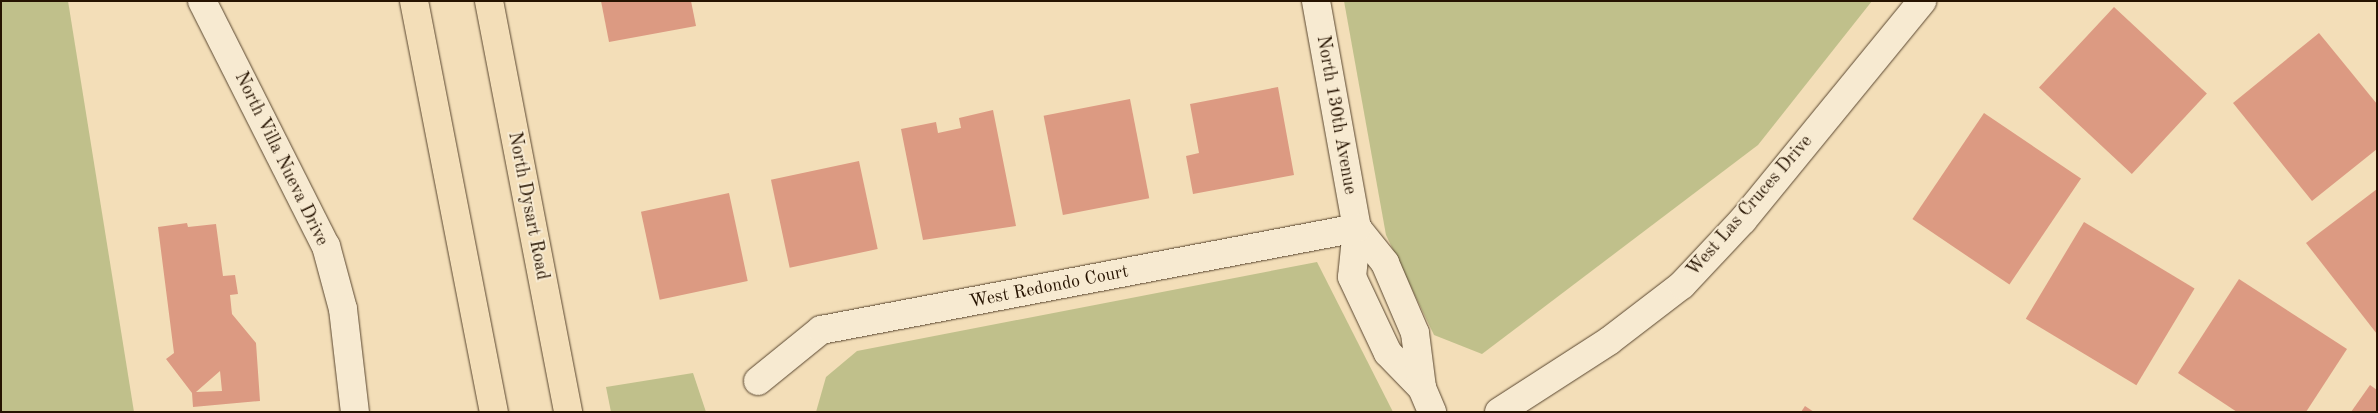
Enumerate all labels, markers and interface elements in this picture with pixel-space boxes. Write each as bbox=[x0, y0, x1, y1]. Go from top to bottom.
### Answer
street label: North 130th Avenue bbox=[1311, 34, 1361, 196]
street label: North Villa Nueva Drive bbox=[229, 69, 333, 249]
street label: North Dysart Road bbox=[503, 130, 553, 282]
street label: West Las Cruces Drive bbox=[1683, 131, 1817, 281]
street label: West Redondo Court bbox=[968, 261, 1130, 313]

